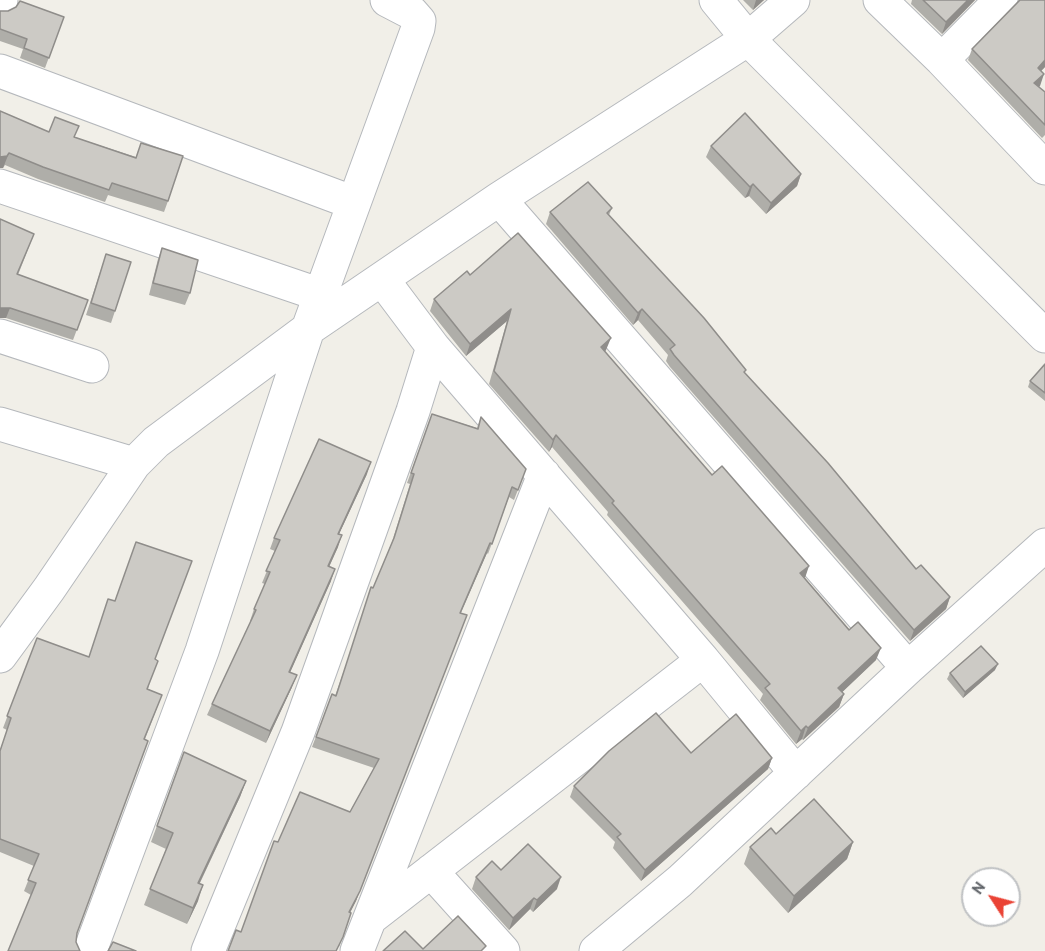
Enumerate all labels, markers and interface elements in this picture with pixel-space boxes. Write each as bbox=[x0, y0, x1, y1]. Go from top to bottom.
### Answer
north arrow bbox=[961, 867, 1021, 927]
text: N bbox=[967, 877, 989, 898]

